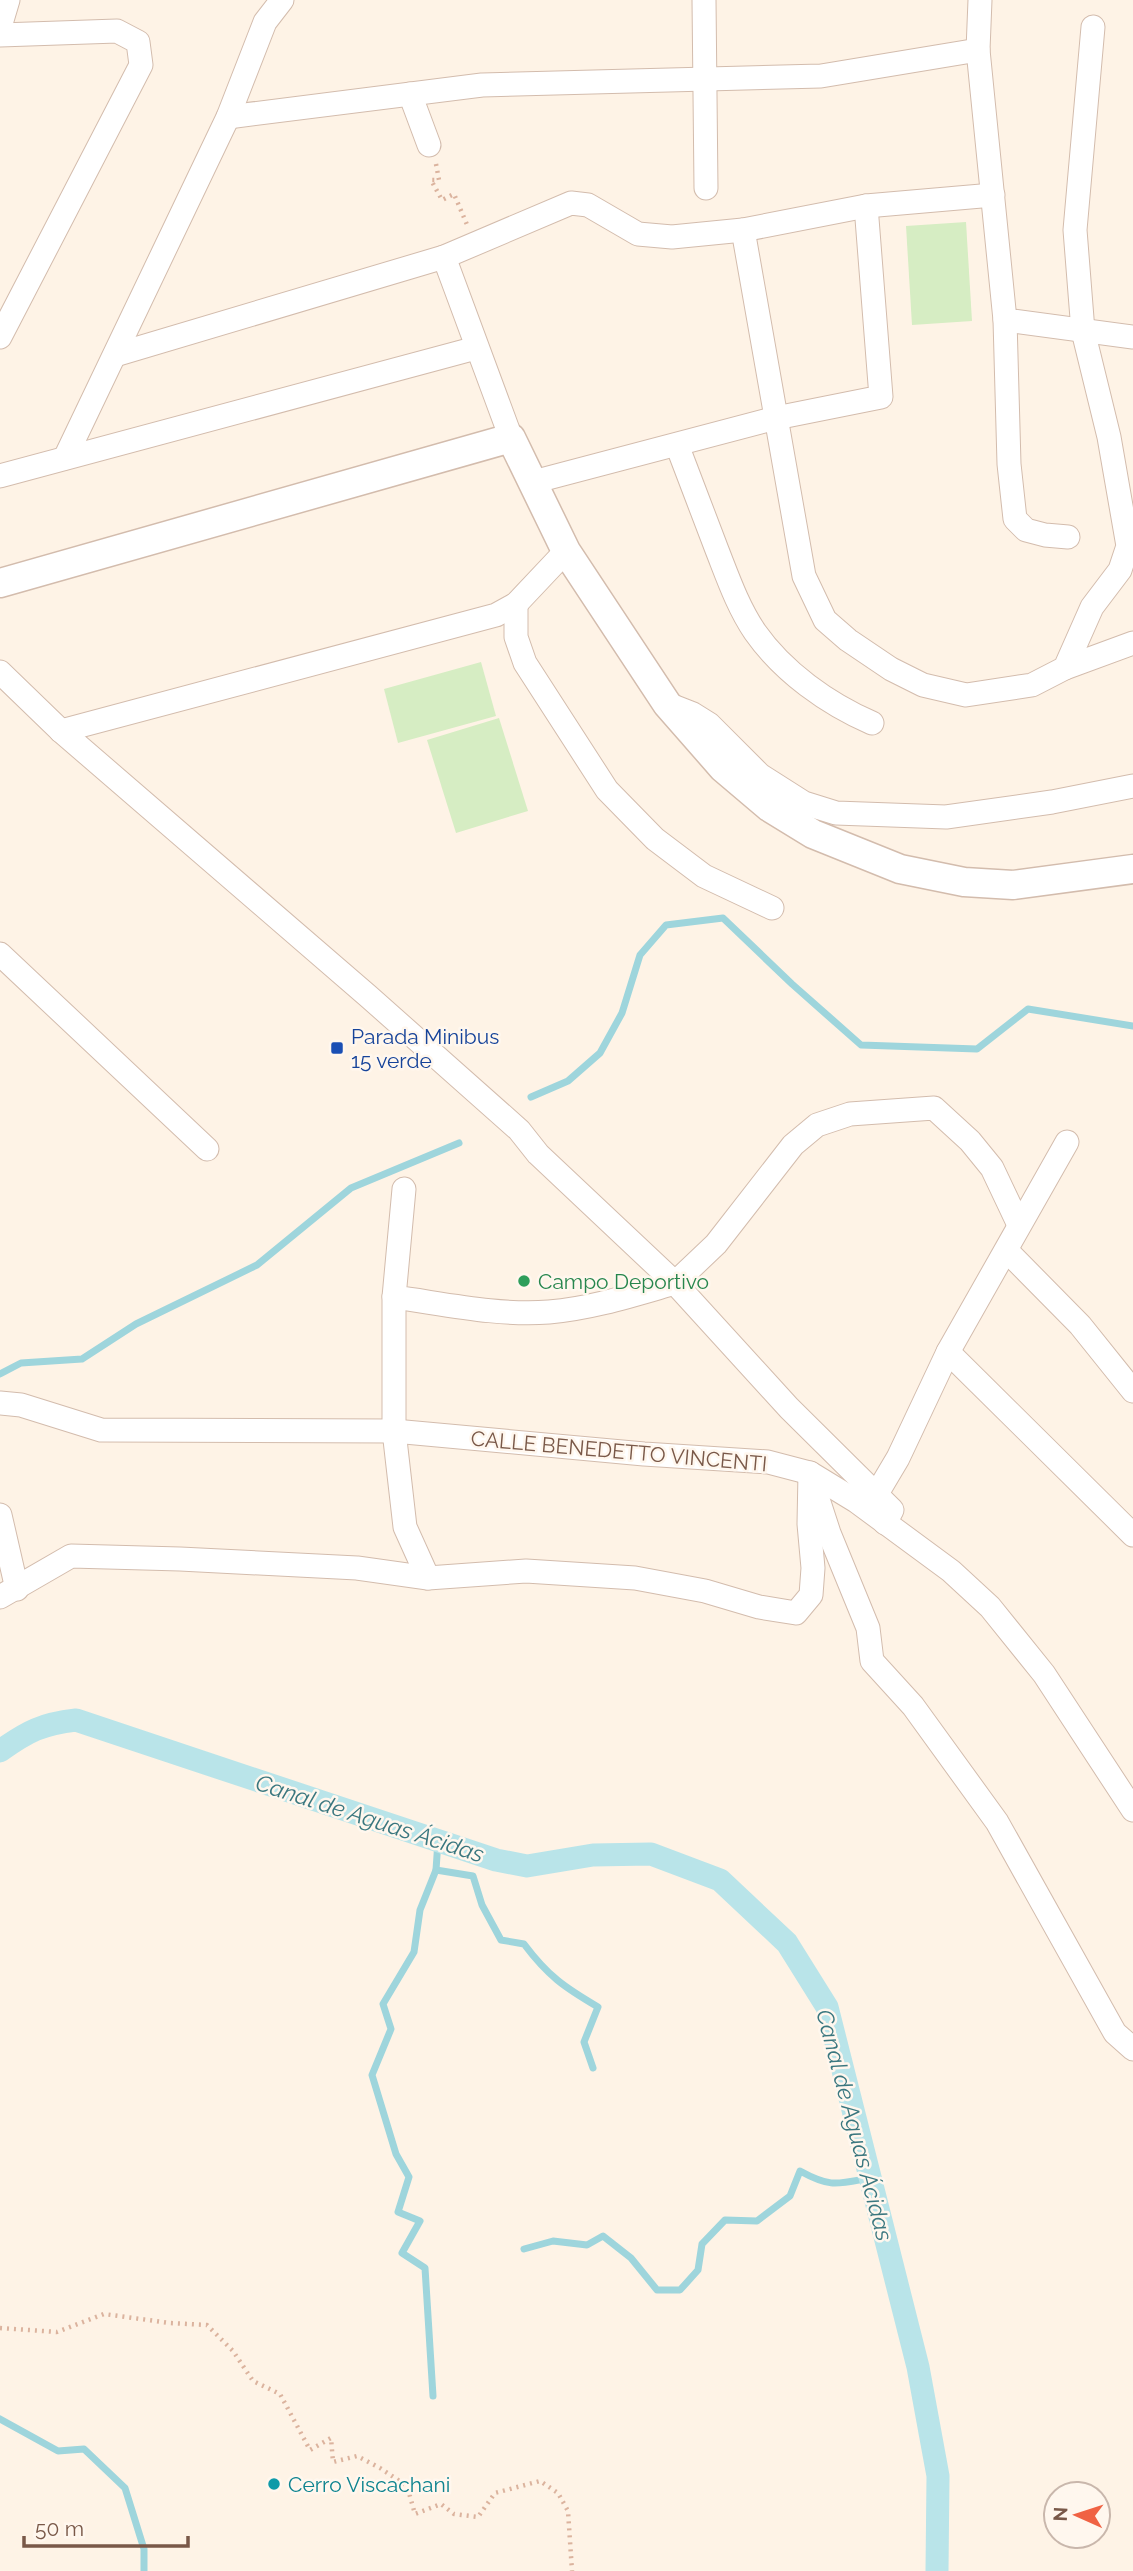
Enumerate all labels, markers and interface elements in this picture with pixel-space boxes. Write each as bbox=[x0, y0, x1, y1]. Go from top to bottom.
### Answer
place label: Parada Minibus 15 verde bbox=[351, 1024, 499, 1073]
marker: Parada Minibus 15 verde bbox=[329, 1040, 345, 1056]
place label: Campo Deportivo bbox=[538, 1269, 709, 1294]
marker: Campo Deportivo bbox=[516, 1273, 532, 1289]
street label: CALLE BENEDETTO VINCENTI bbox=[470, 1426, 768, 1476]
water label: Canal de Aguas Ácidas bbox=[252, 1768, 488, 1868]
water label: Canal de Aguas Ácidas bbox=[811, 2006, 899, 2244]
place label: Cerro Viscachani bbox=[288, 2472, 450, 2497]
marker: Cerro Viscachani bbox=[266, 2476, 282, 2492]
north arrow bbox=[1042, 2480, 1112, 2550]
scale bar bbox=[24, 2504, 189, 2548]
text: N bbox=[1049, 2506, 1071, 2522]
text: 50 m bbox=[35, 2516, 84, 2541]

